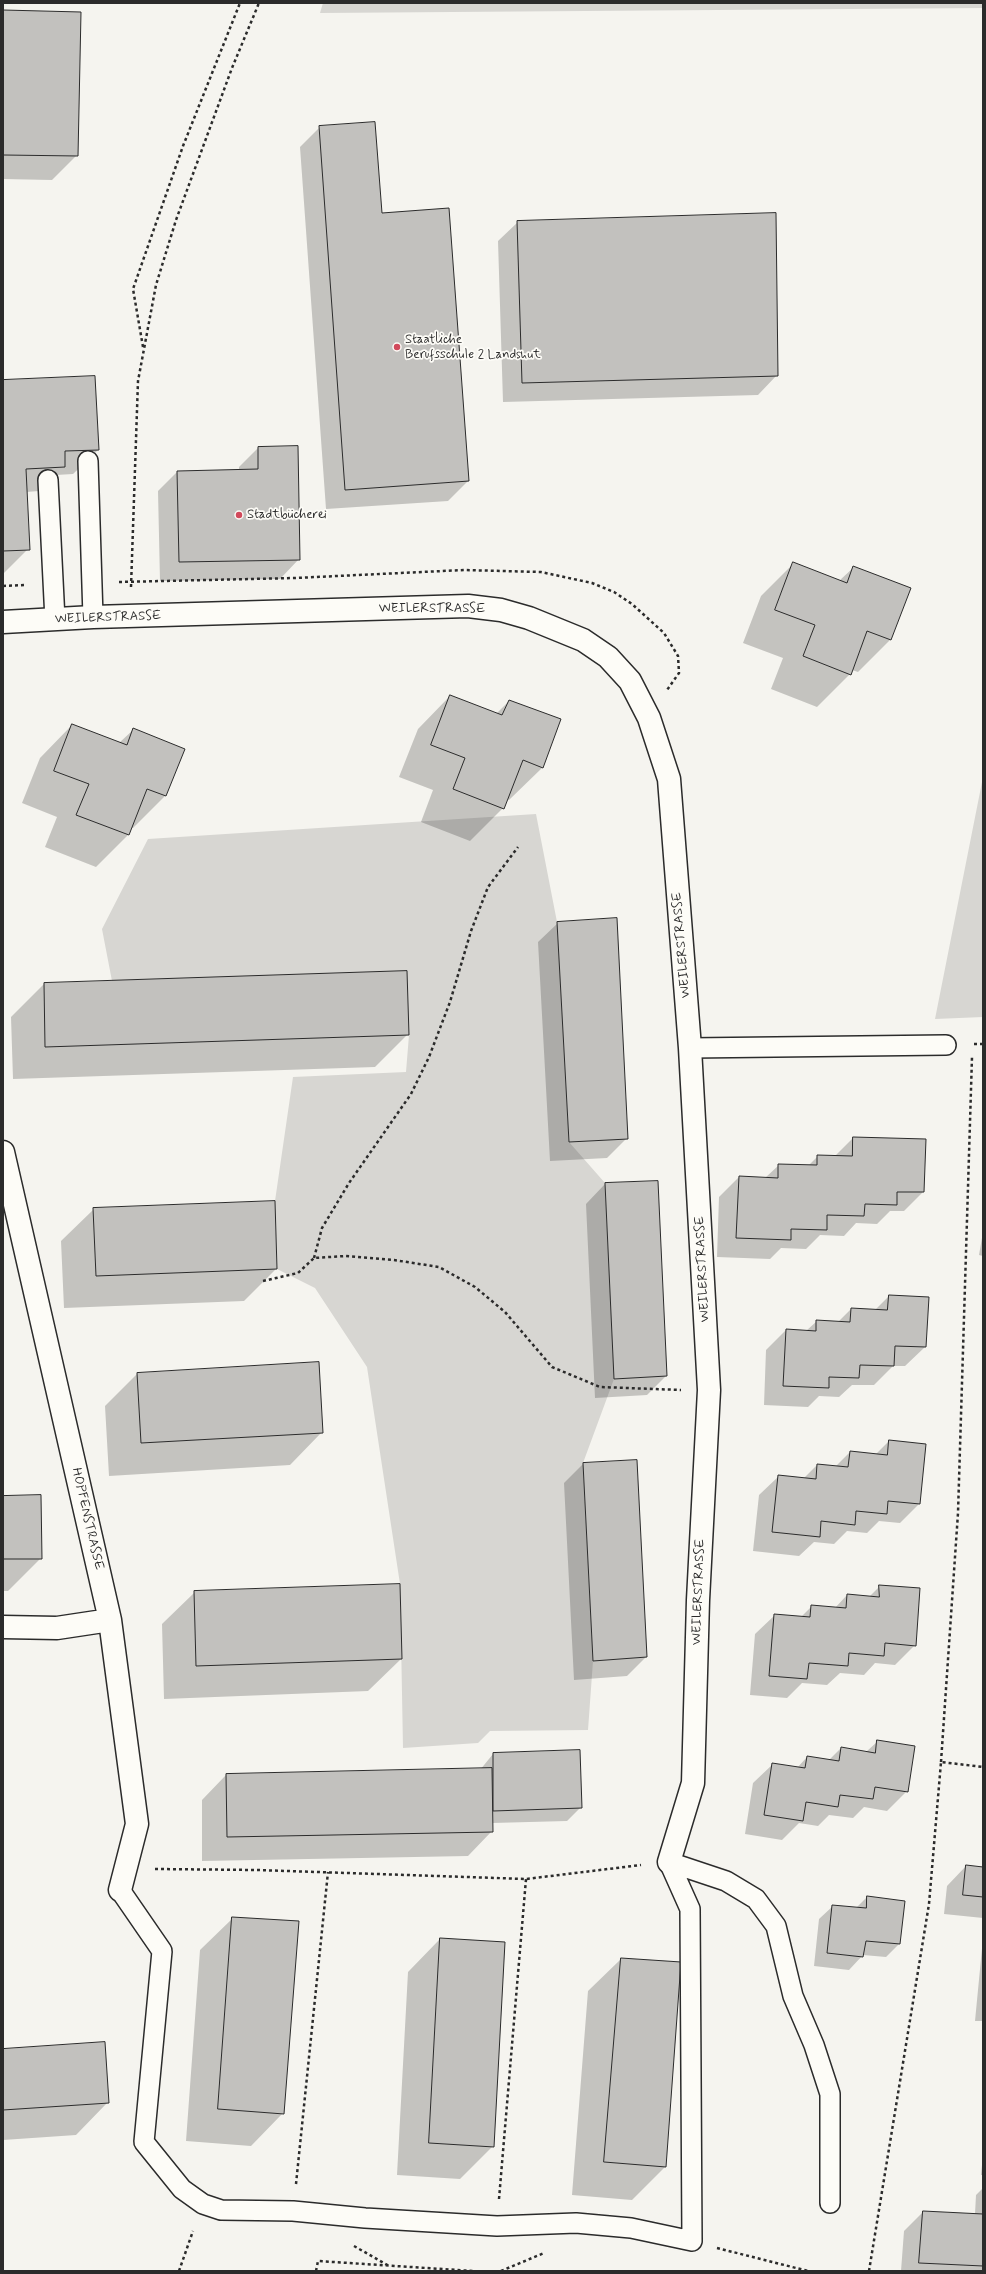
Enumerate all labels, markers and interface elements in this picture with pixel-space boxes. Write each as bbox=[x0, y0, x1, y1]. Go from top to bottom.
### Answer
place label: Staatliche Berufsschule 2 Landshut bbox=[405, 332, 541, 363]
marker: Staatliche Berufsschule 2 Landshut bbox=[392, 342, 402, 352]
place label: Stadtbücherei bbox=[247, 507, 327, 523]
marker: Stadtbücherei bbox=[234, 510, 244, 520]
street label: WEILERSTRASSE bbox=[379, 601, 485, 617]
street label: WEILERSTRASSE bbox=[55, 608, 161, 628]
street label: WEILERSTRASSE bbox=[670, 891, 694, 999]
street label: WEILERSTRASSE bbox=[692, 1215, 714, 1323]
street label: HOPFENSTRASSE bbox=[68, 1466, 106, 1572]
street label: WEILERSTRASSE bbox=[689, 1539, 709, 1645]

